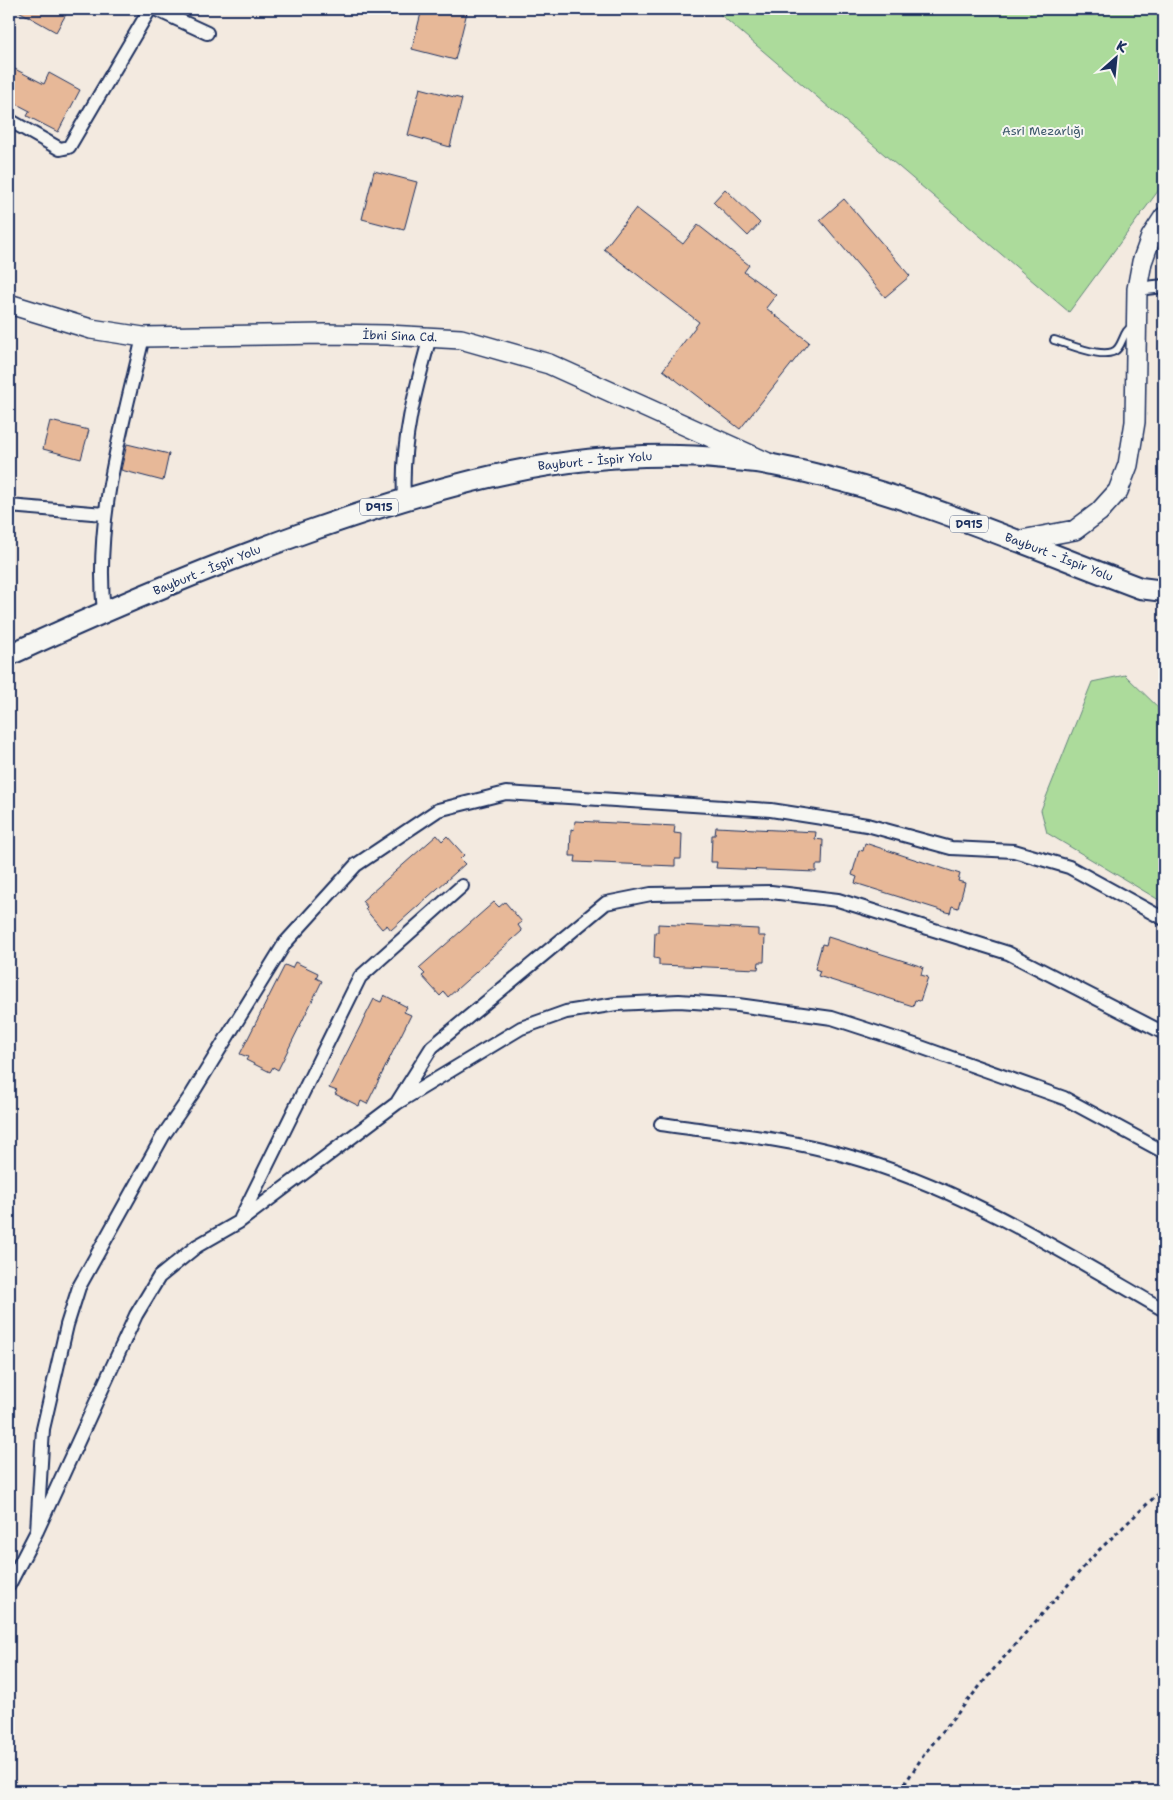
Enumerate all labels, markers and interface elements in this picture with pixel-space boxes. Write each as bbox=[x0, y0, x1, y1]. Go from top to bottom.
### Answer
north arrow bbox=[1090, 32, 1140, 82]
text: K bbox=[1114, 36, 1131, 57]
park label: Asri Mezarlığı bbox=[1002, 123, 1084, 139]
street label: İbni Sina Cd. bbox=[362, 327, 438, 345]
street label: Bayburt - İspir Yolu bbox=[537, 448, 653, 474]
road number: D915 bbox=[360, 498, 398, 516]
road number: D915 bbox=[950, 516, 988, 532]
street label: Bayburt - İspir Yolu bbox=[1003, 529, 1116, 585]
street label: Bayburt - İspir Yolu bbox=[151, 541, 263, 599]

